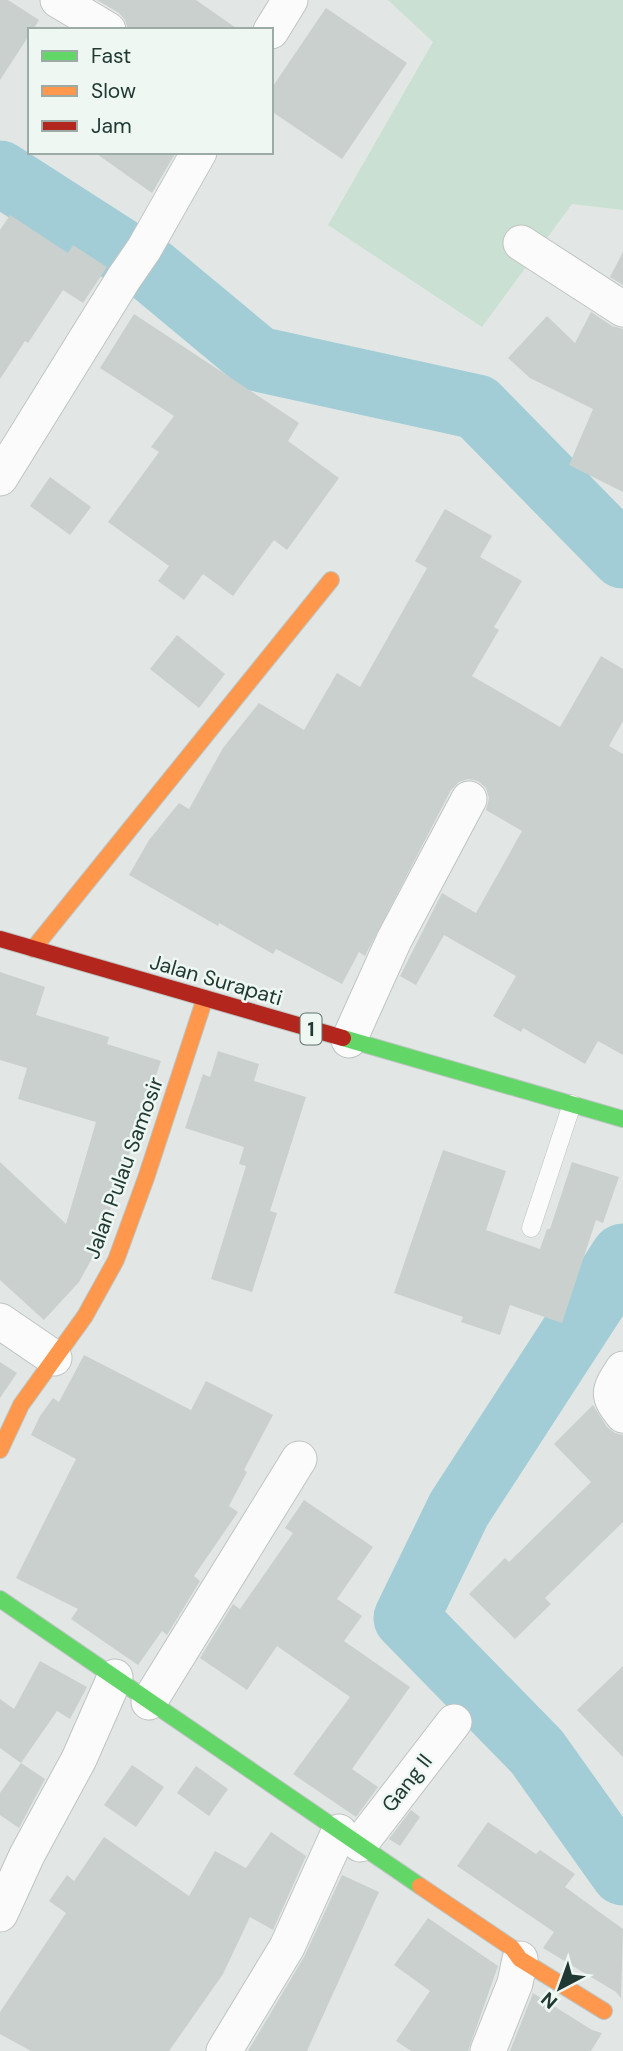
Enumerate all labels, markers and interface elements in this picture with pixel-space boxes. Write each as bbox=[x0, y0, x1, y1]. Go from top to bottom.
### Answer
legend bbox=[28, 28, 273, 154]
text: Fast bbox=[91, 42, 131, 70]
text: Slow bbox=[91, 77, 136, 105]
text: Jam bbox=[91, 112, 132, 140]
street label: Jalan Surapati bbox=[146, 948, 286, 1012]
road number: 1 bbox=[300, 1014, 322, 1044]
street label: Jalan Pulau Samosir bbox=[78, 1073, 170, 1263]
street label: Gang II bbox=[375, 1748, 439, 1818]
north arrow bbox=[525, 1953, 595, 2023]
text: N bbox=[536, 1986, 563, 2014]

